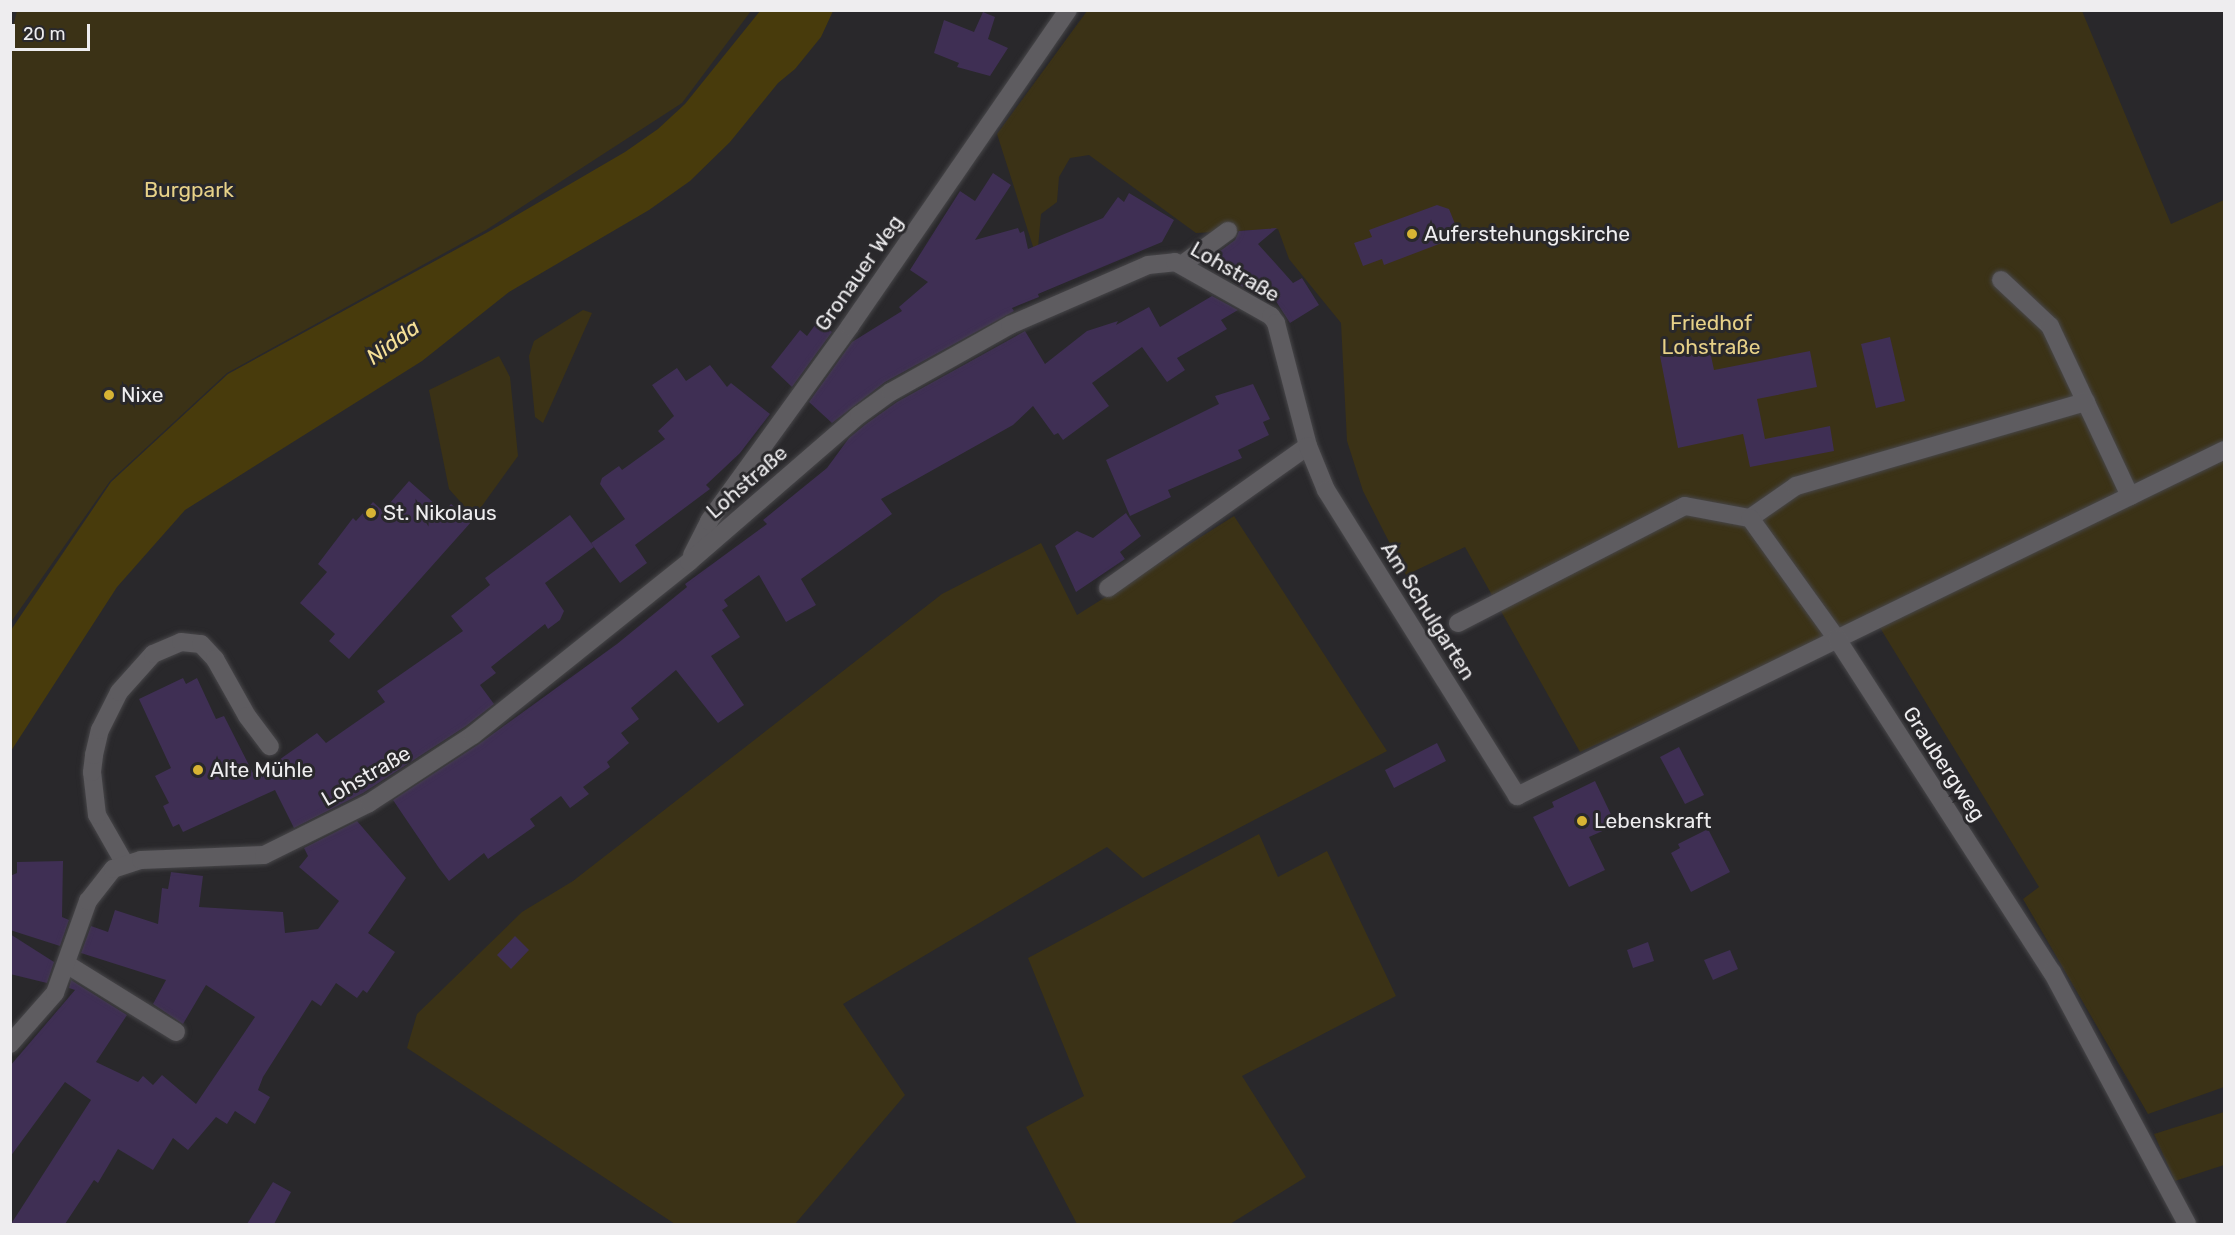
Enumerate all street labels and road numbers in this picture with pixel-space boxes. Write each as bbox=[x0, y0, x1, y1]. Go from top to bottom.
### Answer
street label: Gronauer Weg bbox=[809, 210, 909, 336]
street label: Lohstraße bbox=[1186, 236, 1284, 308]
street label: Lohstraße bbox=[701, 440, 793, 524]
street label: Am Schulgarten bbox=[1375, 537, 1481, 685]
street label: Graubergweg bbox=[1898, 702, 1990, 826]
street label: Lohstraße bbox=[317, 740, 415, 812]

